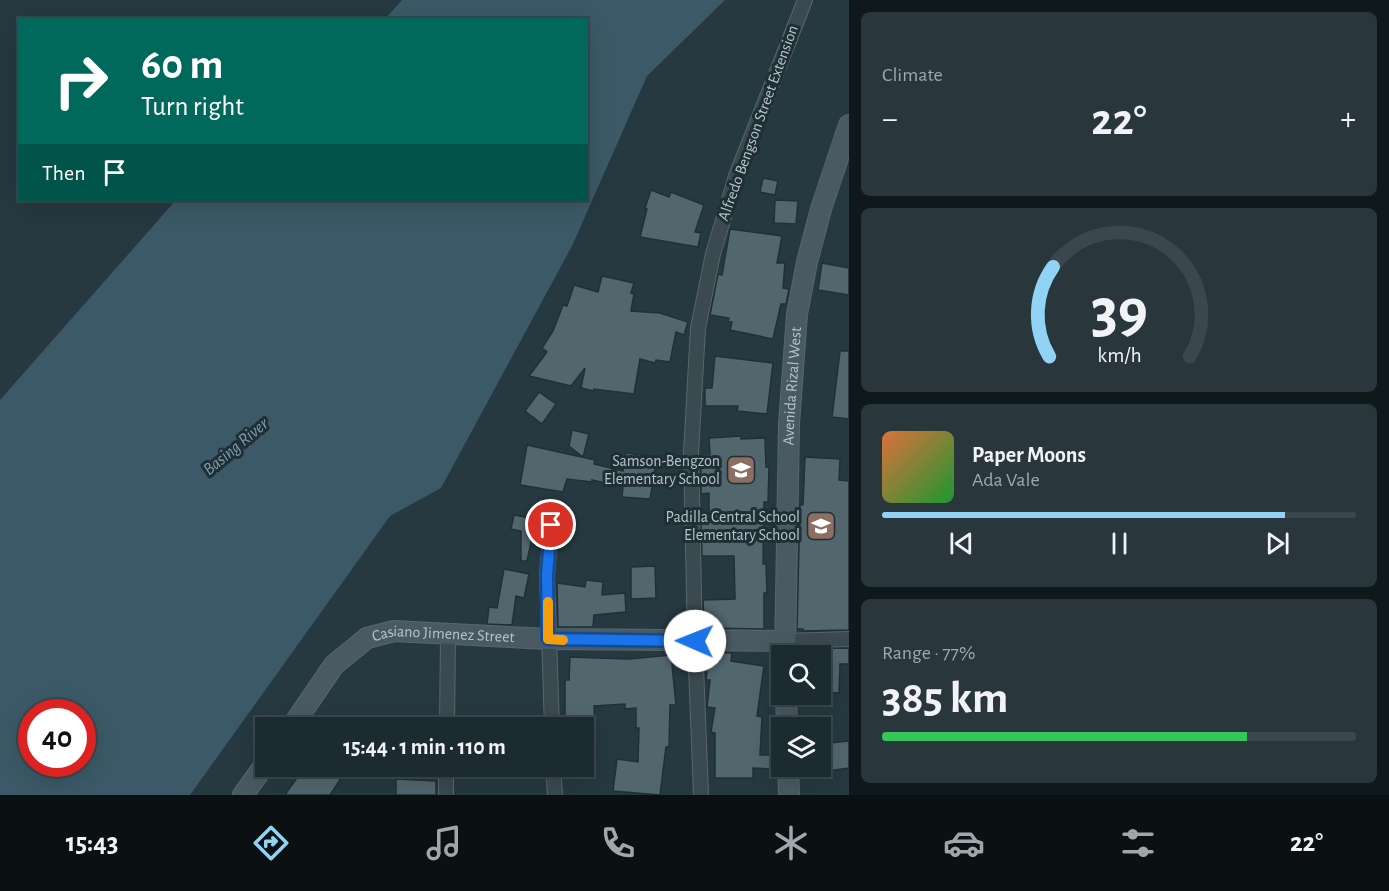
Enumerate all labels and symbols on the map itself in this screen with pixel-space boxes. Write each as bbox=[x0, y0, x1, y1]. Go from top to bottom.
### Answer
street label: Alfredo Bengson Street Extension bbox=[715, 23, 801, 223]
street label: Avenida Rizal West bbox=[781, 326, 804, 446]
water label: Basing River bbox=[200, 414, 273, 479]
place label: Samson-Bengzon Elementary School bbox=[604, 453, 720, 488]
school or university icon: Samson-Bengzon Elementary School bbox=[725, 454, 757, 486]
pin bbox=[525, 499, 576, 550]
place label: Padilla Central School Elementary School bbox=[666, 509, 800, 544]
school or university icon: Padilla Central School Elementary School bbox=[805, 510, 837, 542]
position arrow bbox=[663, 609, 727, 673]
street label: Casiano Jimenez Street bbox=[370, 623, 515, 645]
speed limit sign: 40 bbox=[18, 699, 96, 777]

